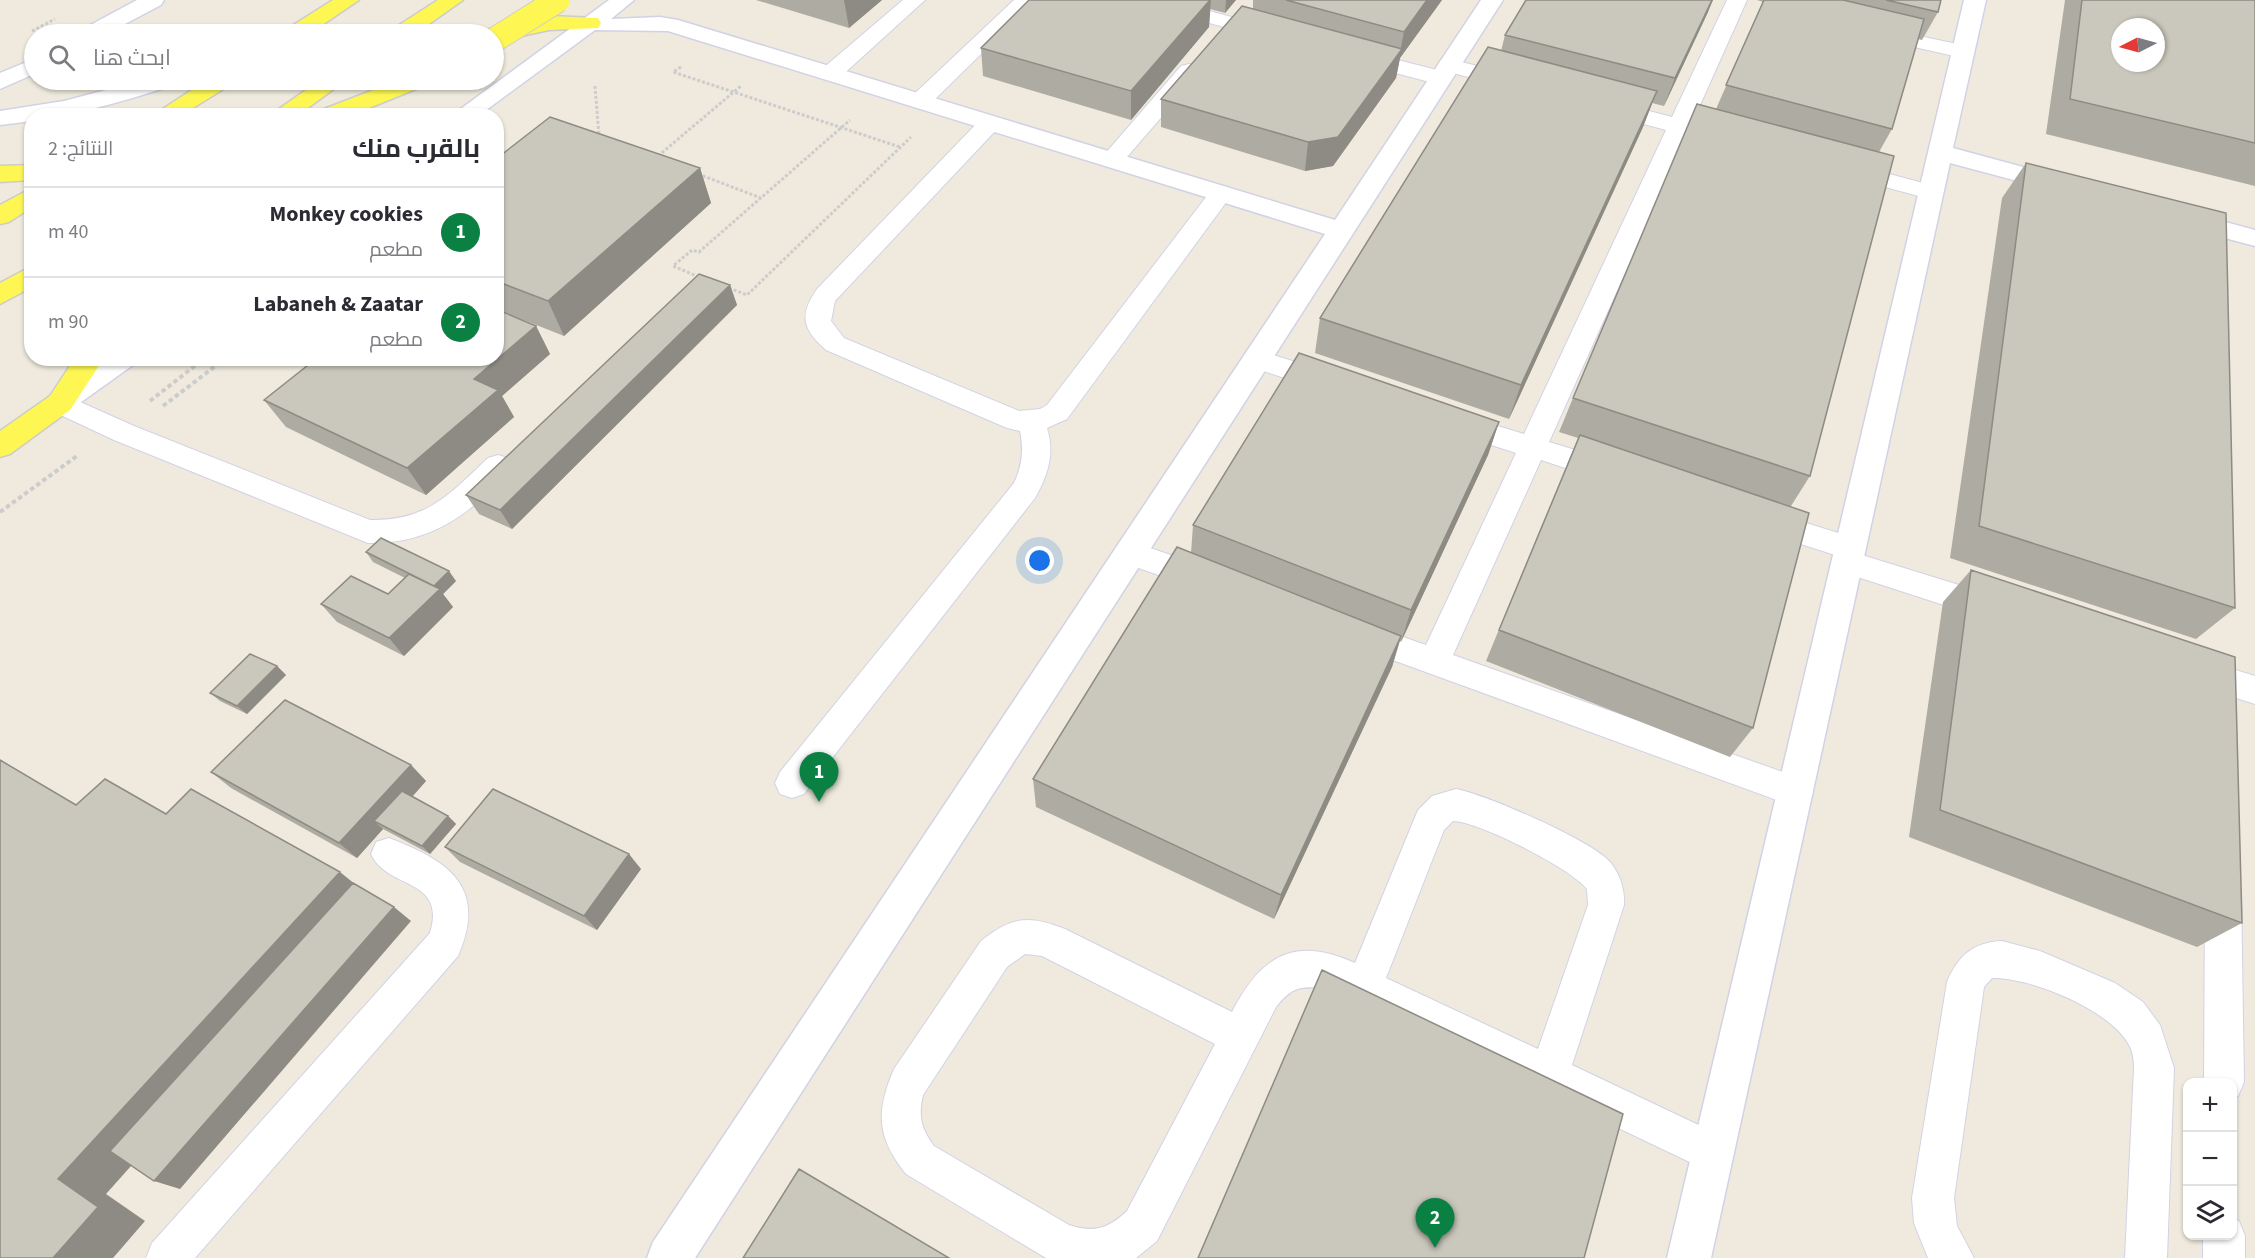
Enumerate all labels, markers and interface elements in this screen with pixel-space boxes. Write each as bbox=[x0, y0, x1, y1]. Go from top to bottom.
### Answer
north arrow bbox=[2111, 18, 2165, 72]
search box bbox=[24, 24, 504, 90]
icon: search bbox=[45, 41, 78, 74]
text: ابحث هنا bbox=[93, 42, 171, 74]
text: بالقرب منك bbox=[352, 130, 480, 167]
text: النتائج: 2 bbox=[48, 135, 113, 163]
text: Monkey cookies bbox=[269, 198, 423, 230]
text: 40 m bbox=[48, 218, 88, 246]
text: 1 bbox=[455, 218, 466, 246]
text: مطعم bbox=[369, 236, 423, 264]
text: Labaneh & Zaatar bbox=[253, 288, 423, 320]
text: 90 m bbox=[48, 308, 88, 336]
text: 2 bbox=[455, 308, 466, 336]
text: مطعم bbox=[369, 326, 423, 354]
your location bbox=[1025, 546, 1054, 575]
pin: 1 bbox=[800, 752, 838, 802]
map controls bbox=[2183, 1078, 2237, 1240]
button: + bbox=[2183, 1078, 2237, 1132]
button: − bbox=[2183, 1132, 2237, 1186]
button: layers bbox=[2183, 1186, 2237, 1240]
pin: 2 bbox=[1416, 1198, 1454, 1248]

